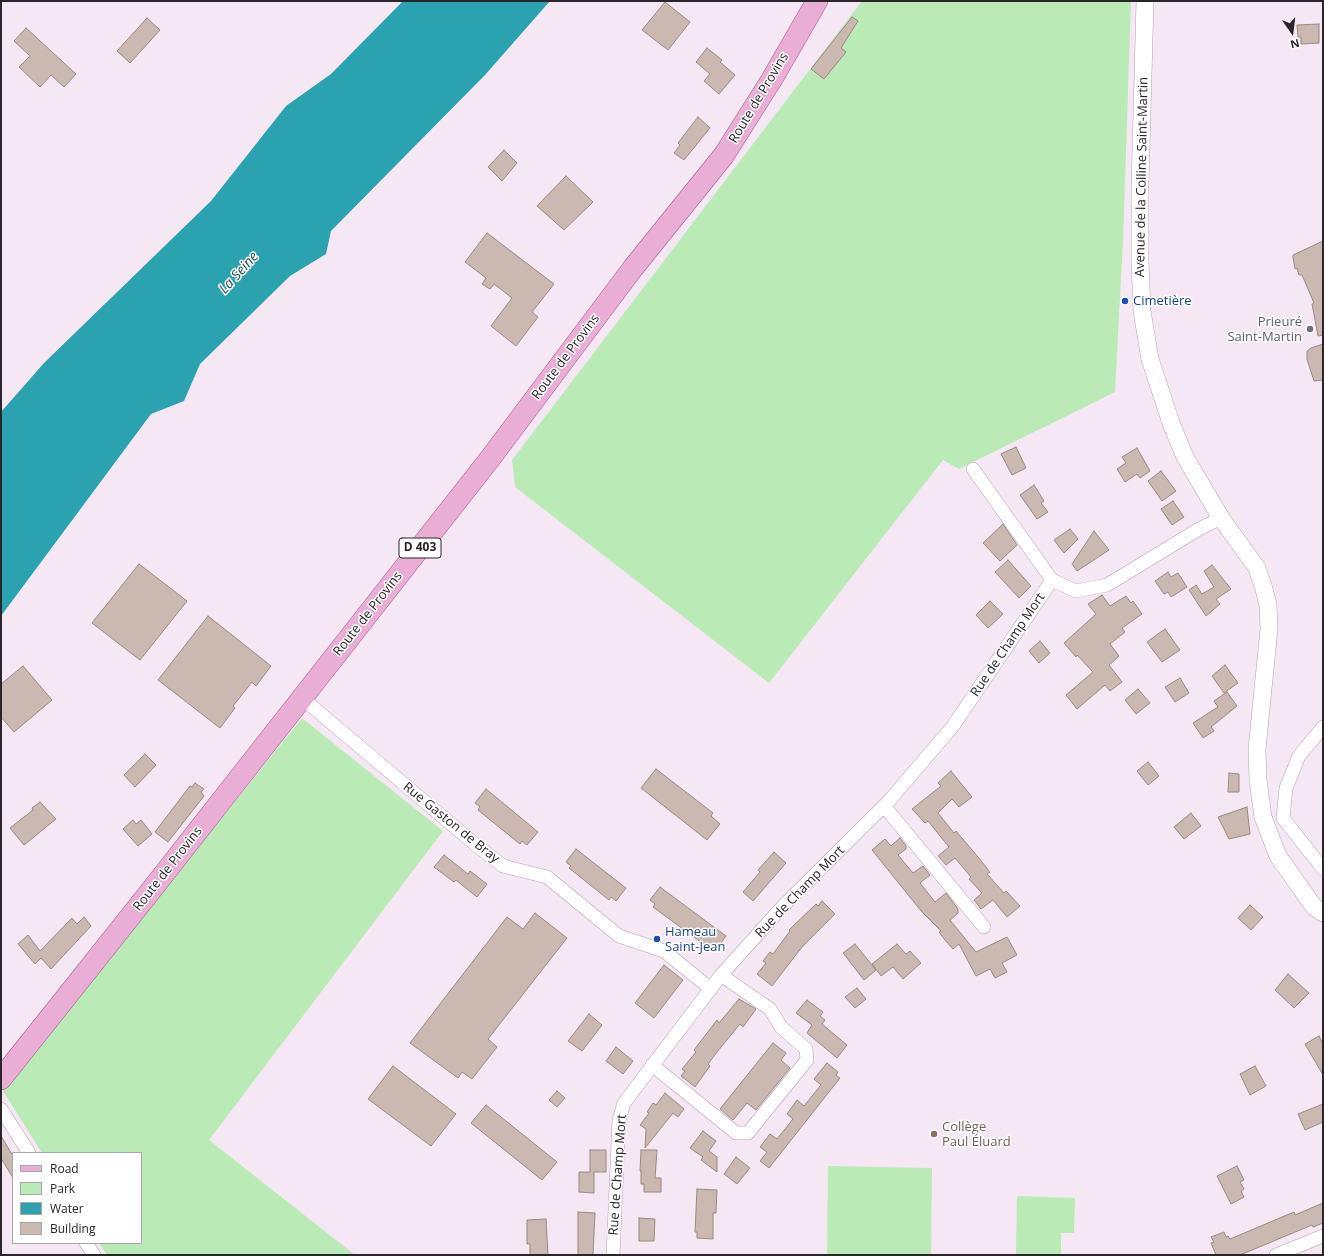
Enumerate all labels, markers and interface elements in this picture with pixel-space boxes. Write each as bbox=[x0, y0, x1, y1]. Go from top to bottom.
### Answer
north arrow bbox=[1272, 12, 1312, 52]
text: N bbox=[1289, 36, 1301, 52]
street label: Route de Provins bbox=[726, 50, 792, 146]
street label: Avenue de la Colline Saint-Martin bbox=[1132, 77, 1152, 277]
water label: La Seine bbox=[216, 248, 262, 298]
place label: Cimetière bbox=[1133, 293, 1192, 309]
marker: Cimetière bbox=[1120, 296, 1130, 306]
street label: Route de Provins bbox=[529, 311, 603, 403]
place label: Prieuré Saint-Martin bbox=[1227, 314, 1302, 345]
marker: Prieuré Saint-Martin bbox=[1305, 324, 1315, 334]
road number: D 403 bbox=[399, 538, 441, 558]
street label: Route de Provins bbox=[330, 569, 406, 659]
street label: Rue de Champ Mort bbox=[968, 590, 1048, 700]
street label: Rue Gaston de Bray bbox=[400, 779, 502, 867]
street label: Route de Provins bbox=[130, 824, 206, 914]
street label: Rue de Champ Mort bbox=[752, 843, 848, 941]
place label: Hameau Saint-Jean bbox=[665, 924, 725, 955]
marker: Hameau Saint-Jean bbox=[652, 934, 662, 944]
street label: Rue de Champ Mort bbox=[606, 1114, 630, 1236]
place label: Collège Paul Éluard bbox=[942, 1119, 1011, 1150]
marker: Collège Paul Éluard bbox=[929, 1129, 939, 1139]
legend bbox=[12, 1152, 142, 1244]
text: Road bbox=[50, 1160, 79, 1177]
text: Park bbox=[50, 1180, 75, 1197]
text: Water bbox=[50, 1200, 84, 1217]
text: Building bbox=[50, 1220, 95, 1237]

